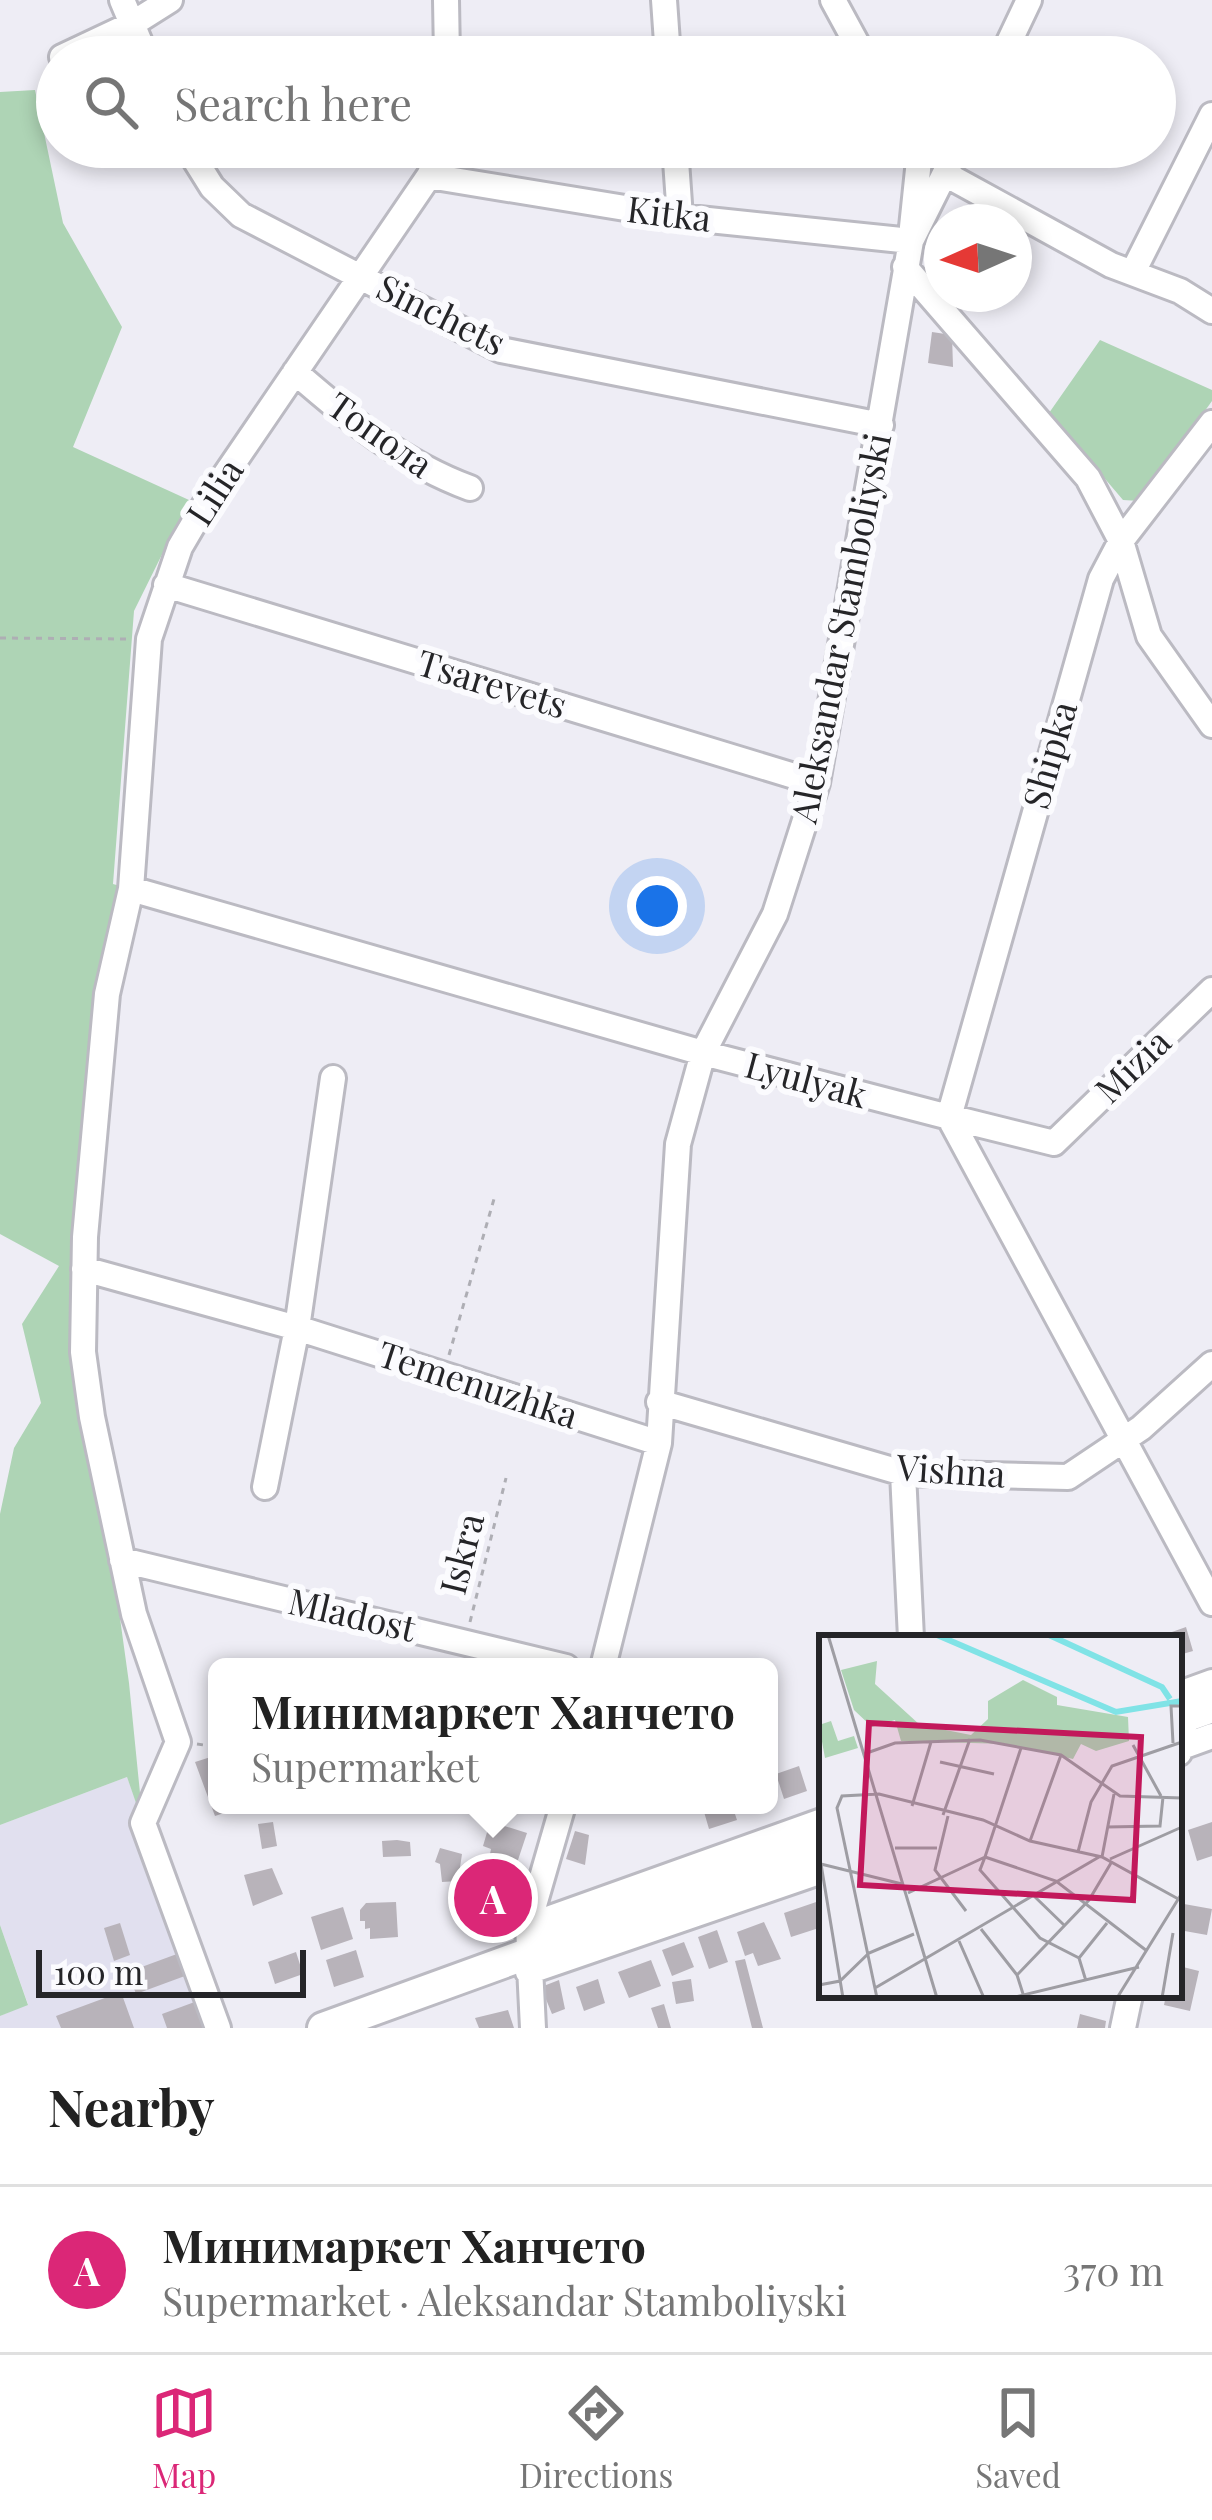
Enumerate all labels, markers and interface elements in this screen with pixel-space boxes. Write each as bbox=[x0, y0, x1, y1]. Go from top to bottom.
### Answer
search box bbox=[36, 36, 1176, 168]
icon: search bbox=[78, 69, 144, 135]
text: Search here bbox=[174, 72, 412, 132]
street label: Kitka bbox=[625, 183, 714, 241]
north arrow bbox=[924, 204, 1032, 312]
street label: Sinchets bbox=[370, 262, 514, 365]
street label: Топола bbox=[319, 380, 443, 487]
street label: Aleksandar Stamboliyski bbox=[777, 429, 900, 828]
street label: Lilia bbox=[174, 448, 253, 534]
street label: Tsarevets bbox=[412, 637, 573, 728]
street label: Shipka bbox=[1010, 695, 1086, 814]
your location bbox=[627, 876, 687, 936]
street label: Mizia bbox=[1083, 1017, 1180, 1112]
street label: Lyulyak bbox=[740, 1039, 873, 1117]
street label: Temenuzhka bbox=[373, 1328, 585, 1438]
street label: Vishna bbox=[894, 1441, 1007, 1497]
street label: Iskra bbox=[427, 1508, 493, 1599]
street label: Mladost bbox=[284, 1575, 422, 1651]
inset map bbox=[819, 1635, 1182, 1998]
popup bbox=[208, 1658, 778, 1814]
text: Минимаркет Ханчето bbox=[251, 1680, 735, 1740]
text: Supermarket bbox=[251, 1740, 479, 1792]
pin: A bbox=[454, 1853, 532, 1943]
scale bar bbox=[36, 1944, 306, 1997]
text: 100 m bbox=[54, 1949, 143, 1993]
text: Nearby bbox=[48, 2072, 214, 2140]
text: Минимаркет Ханчето bbox=[162, 2214, 646, 2274]
text: A bbox=[74, 2244, 100, 2296]
text: 370 m bbox=[1063, 2244, 1164, 2296]
text: Supermarket · Aleksandar Stamboliyski bbox=[162, 2274, 847, 2326]
tab: Map bbox=[151, 2380, 217, 2496]
tab: Directions bbox=[519, 2380, 673, 2496]
tab: Saved bbox=[975, 2380, 1061, 2496]

